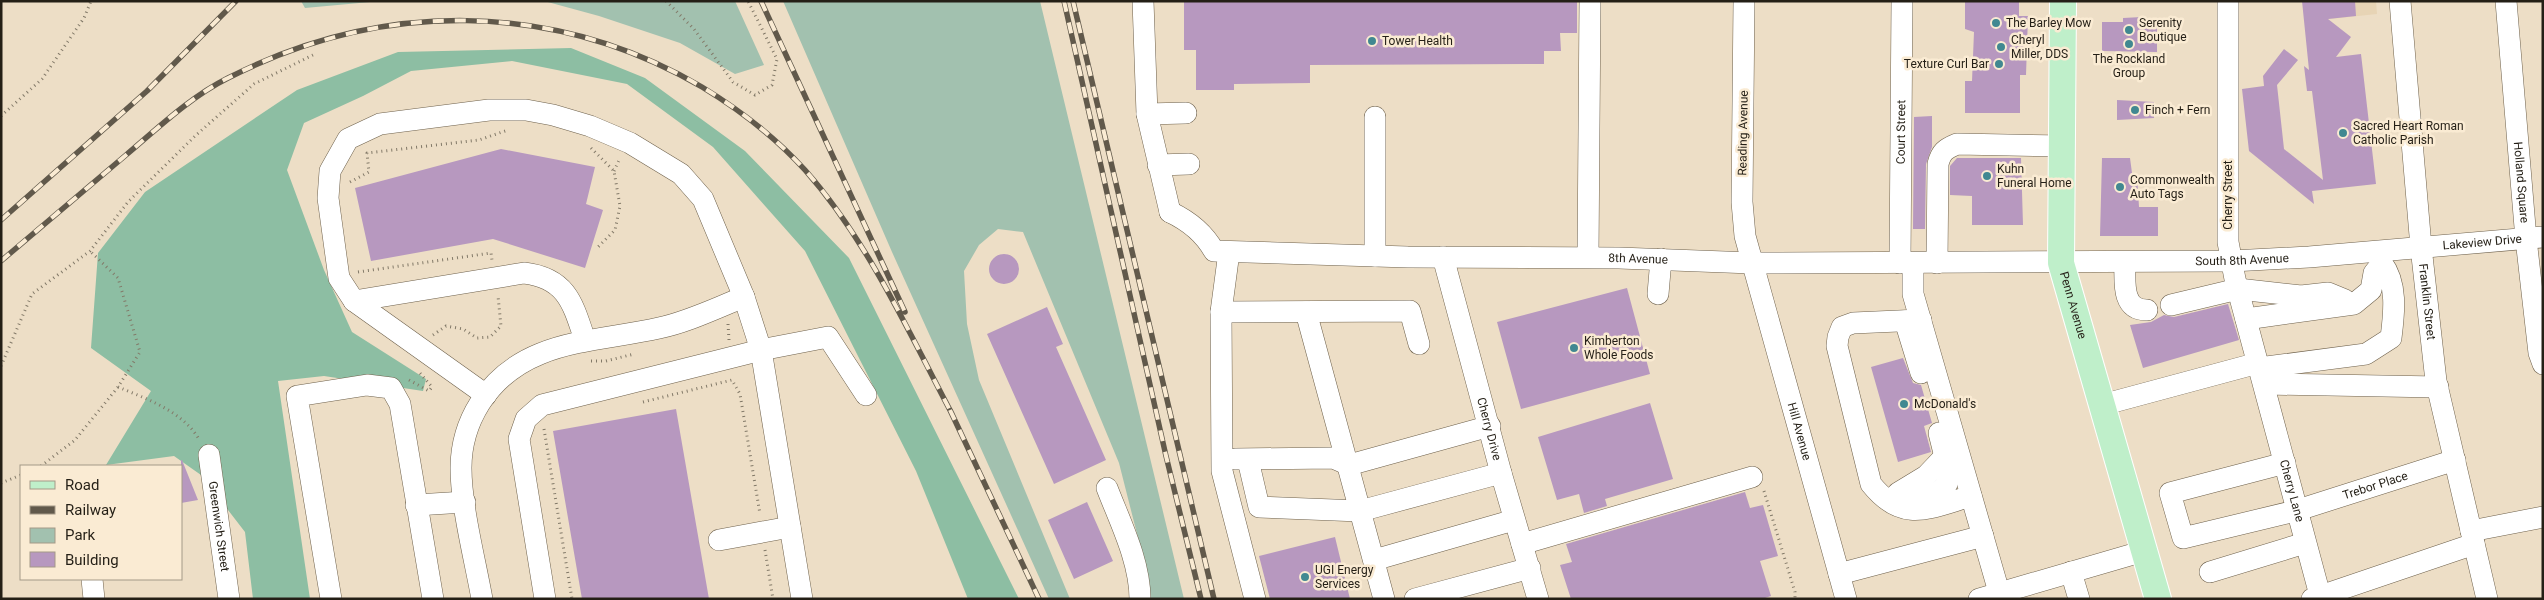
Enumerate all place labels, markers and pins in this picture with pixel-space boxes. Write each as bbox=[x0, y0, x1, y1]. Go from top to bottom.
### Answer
place label: The Barley Mow bbox=[2006, 16, 2091, 30]
place label: Serenity Boutique bbox=[2139, 16, 2187, 44]
marker: The Barley Mow bbox=[1990, 17, 2002, 29]
marker: Serenity Boutique bbox=[2123, 24, 2135, 36]
place label: Cheryl Miller, DDS bbox=[2011, 33, 2068, 61]
place label: Tower Health bbox=[1382, 34, 1453, 48]
marker: Tower Health bbox=[1366, 35, 1378, 47]
marker: The Rockland Group bbox=[2123, 38, 2135, 50]
marker: Cheryl Miller, DDS bbox=[1995, 41, 2007, 53]
place label: The Rockland Group bbox=[2093, 52, 2165, 80]
place label: Texture Curl Bar bbox=[1904, 57, 1989, 71]
marker: Texture Curl Bar bbox=[1993, 58, 2005, 70]
place label: Finch + Fern bbox=[2145, 103, 2210, 117]
marker: Finch + Fern bbox=[2129, 104, 2141, 116]
place label: Sacred Heart Roman Catholic Parish bbox=[2353, 119, 2464, 147]
marker: Sacred Heart Roman Catholic Parish bbox=[2337, 127, 2349, 139]
place label: Kuhn Funeral Home bbox=[1997, 162, 2072, 190]
marker: Kuhn Funeral Home bbox=[1981, 170, 1993, 182]
place label: Commonwealth Auto Tags bbox=[2130, 173, 2215, 201]
marker: Commonwealth Auto Tags bbox=[2114, 181, 2126, 193]
place label: Kimberton Whole Foods bbox=[1584, 334, 1654, 362]
marker: Kimberton Whole Foods bbox=[1568, 342, 1580, 354]
place label: McDonald's bbox=[1914, 397, 1976, 411]
marker: McDonald's bbox=[1898, 398, 1910, 410]
place label: UGI Energy Services bbox=[1315, 563, 1374, 591]
marker: UGI Energy Services bbox=[1299, 571, 1311, 583]

